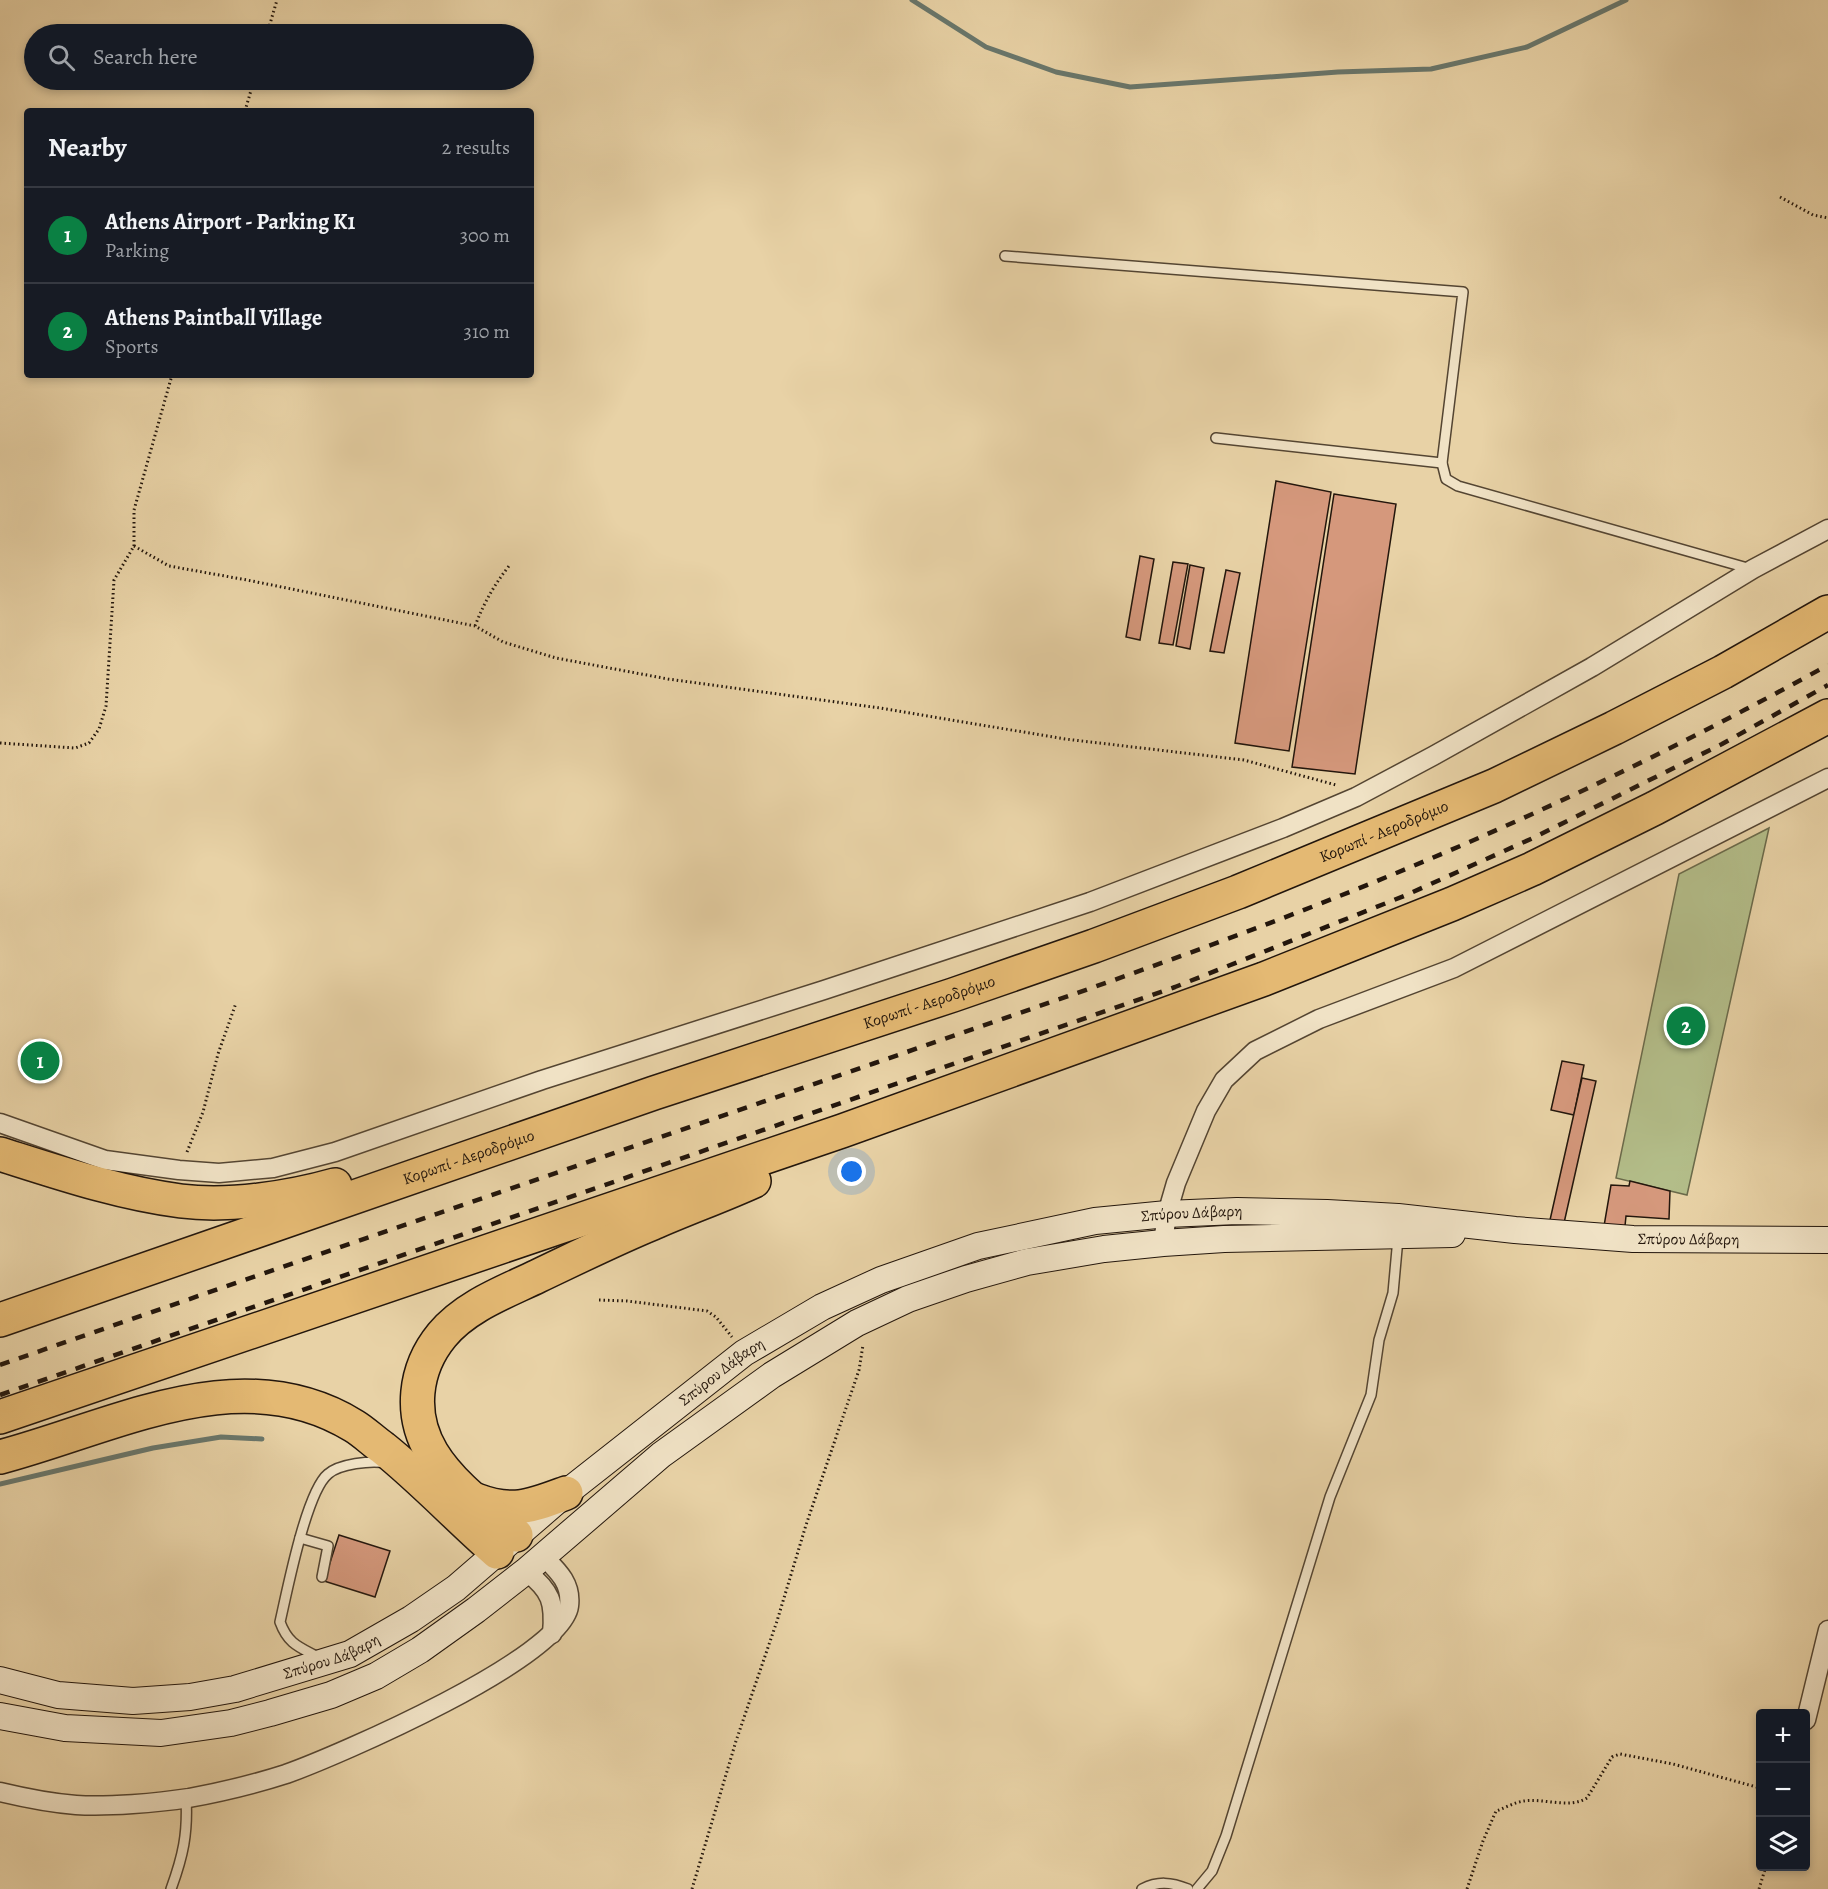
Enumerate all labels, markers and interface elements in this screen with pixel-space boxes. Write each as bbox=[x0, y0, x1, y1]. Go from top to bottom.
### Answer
search box bbox=[24, 24, 534, 90]
icon: search bbox=[45, 41, 78, 74]
text: Search here bbox=[93, 42, 198, 72]
text: Nearby bbox=[48, 130, 127, 165]
text: 2 results bbox=[442, 134, 510, 161]
text: Athens Airport - Parking K1 bbox=[105, 207, 355, 237]
text: 1 bbox=[64, 222, 71, 249]
text: 300 m bbox=[460, 222, 510, 249]
text: Parking bbox=[105, 237, 169, 264]
text: Athens Paintball Village bbox=[105, 303, 322, 333]
text: 2 bbox=[63, 318, 72, 345]
text: 310 m bbox=[464, 318, 510, 345]
text: Sports bbox=[105, 333, 158, 360]
street label: Κορωπί - Αεροδρόμιο bbox=[1316, 795, 1452, 868]
street label: Κορωπί - Αεροδρόμιο bbox=[860, 970, 998, 1035]
pin: 2 bbox=[1666, 1004, 1706, 1048]
pin: 1 bbox=[20, 1038, 60, 1084]
street label: Κορωπί - Αεροδρόμιο bbox=[400, 1124, 537, 1190]
your location bbox=[837, 1157, 866, 1186]
street label: Σπύρου Δάβαρη bbox=[1140, 1200, 1243, 1227]
street label: Σπύρου Δάβαρη bbox=[1638, 1228, 1739, 1251]
street label: Σπύρου Δάβαρη bbox=[674, 1332, 768, 1411]
street label: Σπύρου Δάβαρη bbox=[281, 1628, 384, 1685]
map controls bbox=[1756, 1709, 1810, 1871]
button: + bbox=[1756, 1709, 1810, 1763]
button: − bbox=[1756, 1763, 1810, 1817]
button: layers bbox=[1756, 1817, 1810, 1871]

